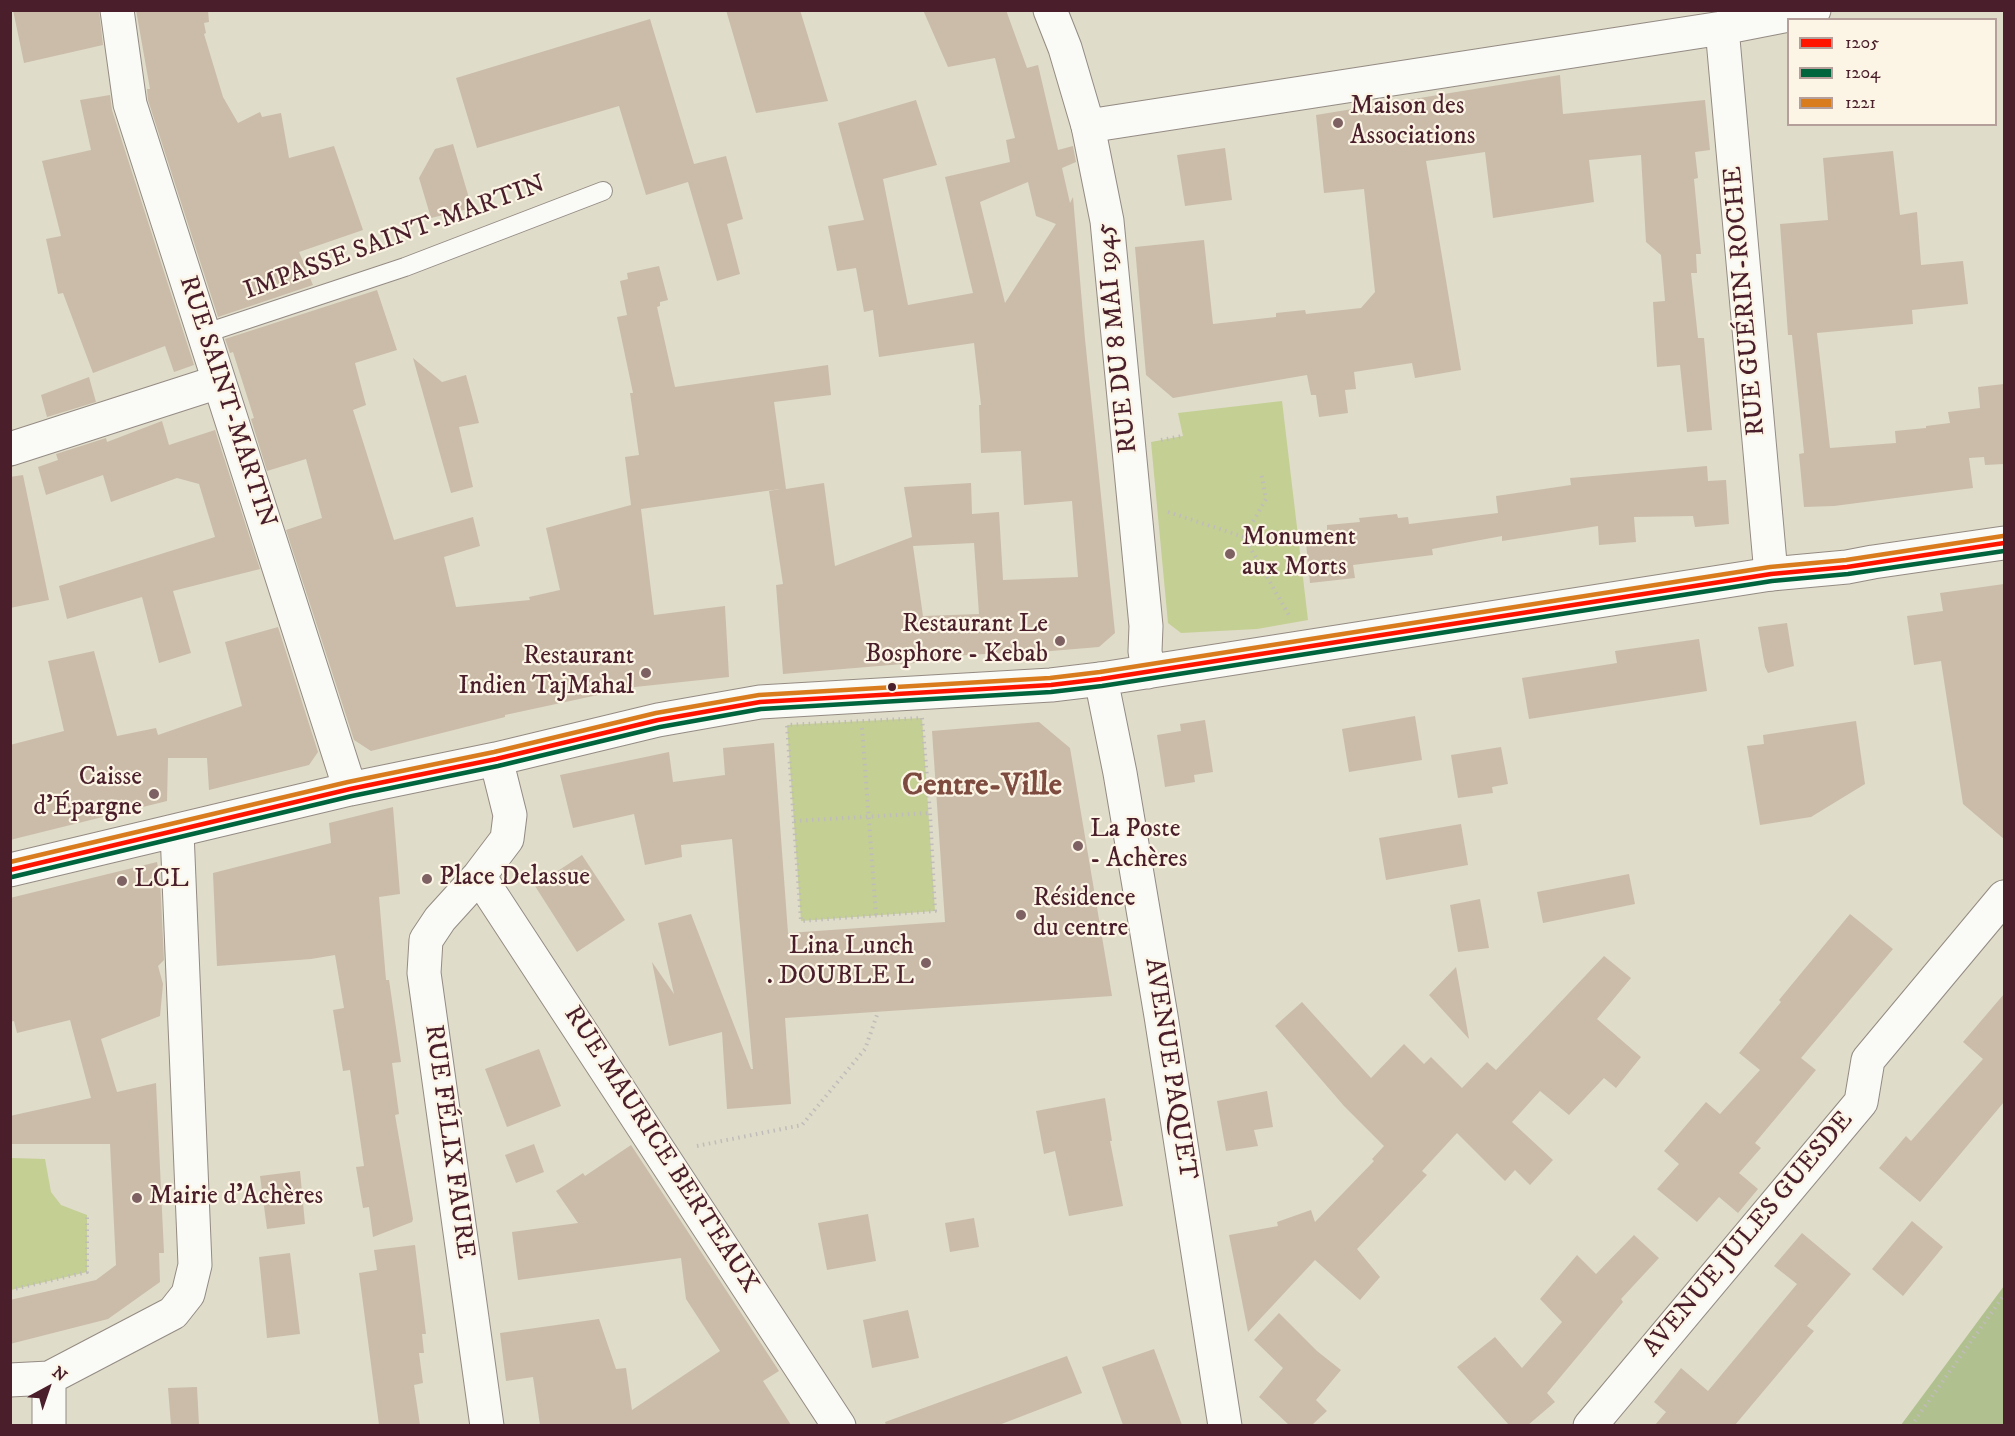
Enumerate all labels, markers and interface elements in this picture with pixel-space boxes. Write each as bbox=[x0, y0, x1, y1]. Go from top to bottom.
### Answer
legend bbox=[1787, 18, 1997, 126]
text: 1205 bbox=[1845, 32, 1879, 54]
text: 1204 bbox=[1845, 62, 1880, 84]
place label: Maison des Associations bbox=[1350, 92, 1475, 154]
text: 1221 bbox=[1845, 92, 1876, 114]
marker: Maison des Associations bbox=[1331, 116, 1345, 130]
street label: RUE GUÉRIN-ROCHE bbox=[1719, 165, 1773, 437]
street label: IMPASSE SAINT-MARTIN bbox=[240, 170, 550, 308]
street label: RUE DU 8 MAI 1945 bbox=[1090, 221, 1146, 455]
street label: RUE SAINT-MARTIN bbox=[171, 272, 281, 532]
place label: Monument aux Morts bbox=[1242, 523, 1356, 584]
marker: Monument aux Morts bbox=[1223, 547, 1237, 561]
place label: Restaurant Le Bosphore - Kebab bbox=[865, 610, 1048, 672]
marker: Restaurant Le Bosphore - Kebab bbox=[1053, 634, 1067, 648]
place label: Restaurant Indien TajMahal bbox=[458, 642, 634, 704]
marker: Restaurant Indien TajMahal bbox=[639, 666, 653, 680]
unlabelled marker bbox=[886, 681, 898, 693]
place label: Caisse d'Épargne bbox=[33, 763, 142, 825]
district label: Centre-Ville bbox=[902, 768, 1062, 806]
marker: Caisse d'Épargne bbox=[147, 787, 161, 801]
place label: La Poste - Achères bbox=[1090, 815, 1187, 876]
marker: La Poste - Achères bbox=[1071, 839, 1085, 853]
place label: Place Delassue bbox=[439, 863, 590, 895]
place label: LCL bbox=[134, 865, 189, 897]
marker: Place Delassue bbox=[420, 872, 434, 886]
marker: LCL bbox=[115, 874, 129, 888]
place label: Résidence du centre bbox=[1033, 884, 1136, 946]
marker: Résidence du centre bbox=[1014, 908, 1028, 922]
place label: Lina Lunch . DOUBLE L bbox=[767, 932, 914, 994]
marker: Lina Lunch . DOUBLE L bbox=[919, 956, 933, 970]
street label: AVENUE PAQUET bbox=[1136, 956, 1202, 1182]
street label: RUE MAURICE BERTEAUX bbox=[556, 1001, 764, 1299]
street label: RUE FÉLIX FAURE bbox=[416, 1023, 480, 1261]
street label: AVENUE JULES GUESDE bbox=[1637, 1106, 1861, 1364]
place label: Mairie d'Achères bbox=[149, 1182, 323, 1214]
marker: Mairie d'Achères bbox=[130, 1191, 144, 1205]
north arrow bbox=[18, 1358, 78, 1418]
text: N bbox=[48, 1362, 71, 1386]

